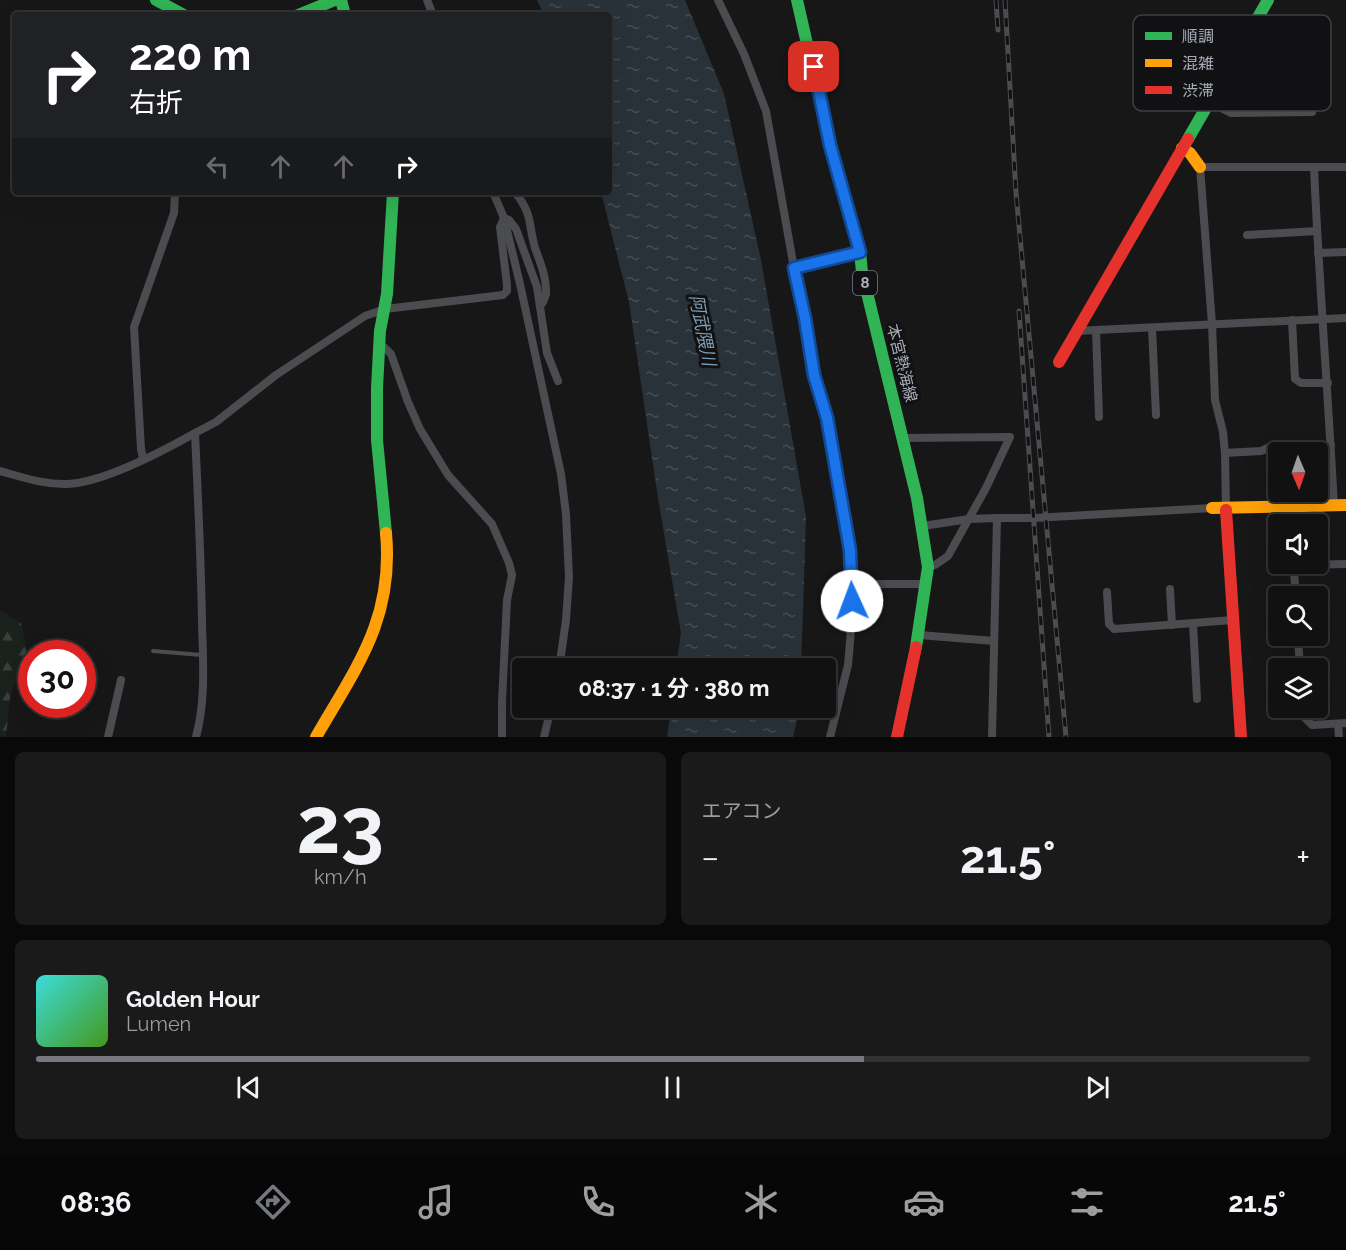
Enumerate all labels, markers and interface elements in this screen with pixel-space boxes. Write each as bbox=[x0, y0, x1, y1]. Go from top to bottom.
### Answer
legend bbox=[1133, 15, 1331, 111]
text: 順調 bbox=[1182, 27, 1214, 46]
text: 220 m bbox=[129, 31, 251, 80]
icon: right bbox=[30, 36, 108, 114]
pin bbox=[788, 41, 839, 92]
icon: arrive bbox=[797, 50, 830, 83]
text: 混雑 bbox=[1182, 54, 1214, 73]
text: 渋滞 bbox=[1182, 81, 1214, 100]
text: 右折 bbox=[129, 87, 183, 118]
icon: left bbox=[201, 150, 234, 183]
icon: ahead bbox=[264, 150, 297, 183]
icon: ahead bbox=[327, 150, 360, 183]
icon: right bbox=[390, 150, 423, 183]
road number: 8 bbox=[853, 271, 877, 295]
water label: 阿武隈川 bbox=[686, 293, 721, 369]
street label: 本宮熱海線 bbox=[883, 322, 921, 404]
north arrow bbox=[1268, 442, 1328, 502]
map controls bbox=[1268, 442, 1328, 718]
button: sound bbox=[1268, 514, 1328, 574]
position arrow bbox=[820, 569, 884, 633]
button: search bbox=[1268, 586, 1328, 646]
speed limit sign: 30 bbox=[18, 640, 96, 718]
button: layers bbox=[1268, 658, 1328, 718]
text: 08:37 · 1 分 · 380 m bbox=[579, 675, 769, 701]
text: 23 bbox=[296, 780, 384, 871]
text: エアコン bbox=[702, 799, 782, 823]
text: 21.5° bbox=[960, 831, 1056, 884]
text: − bbox=[702, 838, 719, 877]
text: + bbox=[1296, 838, 1310, 877]
text: km/h bbox=[314, 865, 367, 889]
text: Golden Hour bbox=[126, 986, 260, 1012]
text: Lumen bbox=[126, 1012, 191, 1036]
icon: previous bbox=[232, 1071, 265, 1104]
icon: pause bbox=[656, 1071, 689, 1104]
icon: next bbox=[1081, 1071, 1114, 1104]
icon: directions bbox=[252, 1181, 294, 1223]
icon: music bbox=[415, 1181, 457, 1223]
icon: phone bbox=[577, 1181, 619, 1223]
icon: climate bbox=[740, 1181, 782, 1223]
icon: car bbox=[903, 1181, 945, 1223]
icon: filters bbox=[1066, 1181, 1108, 1223]
text: 08:36 bbox=[60, 1187, 131, 1218]
text: 21.5° bbox=[1228, 1187, 1286, 1218]

